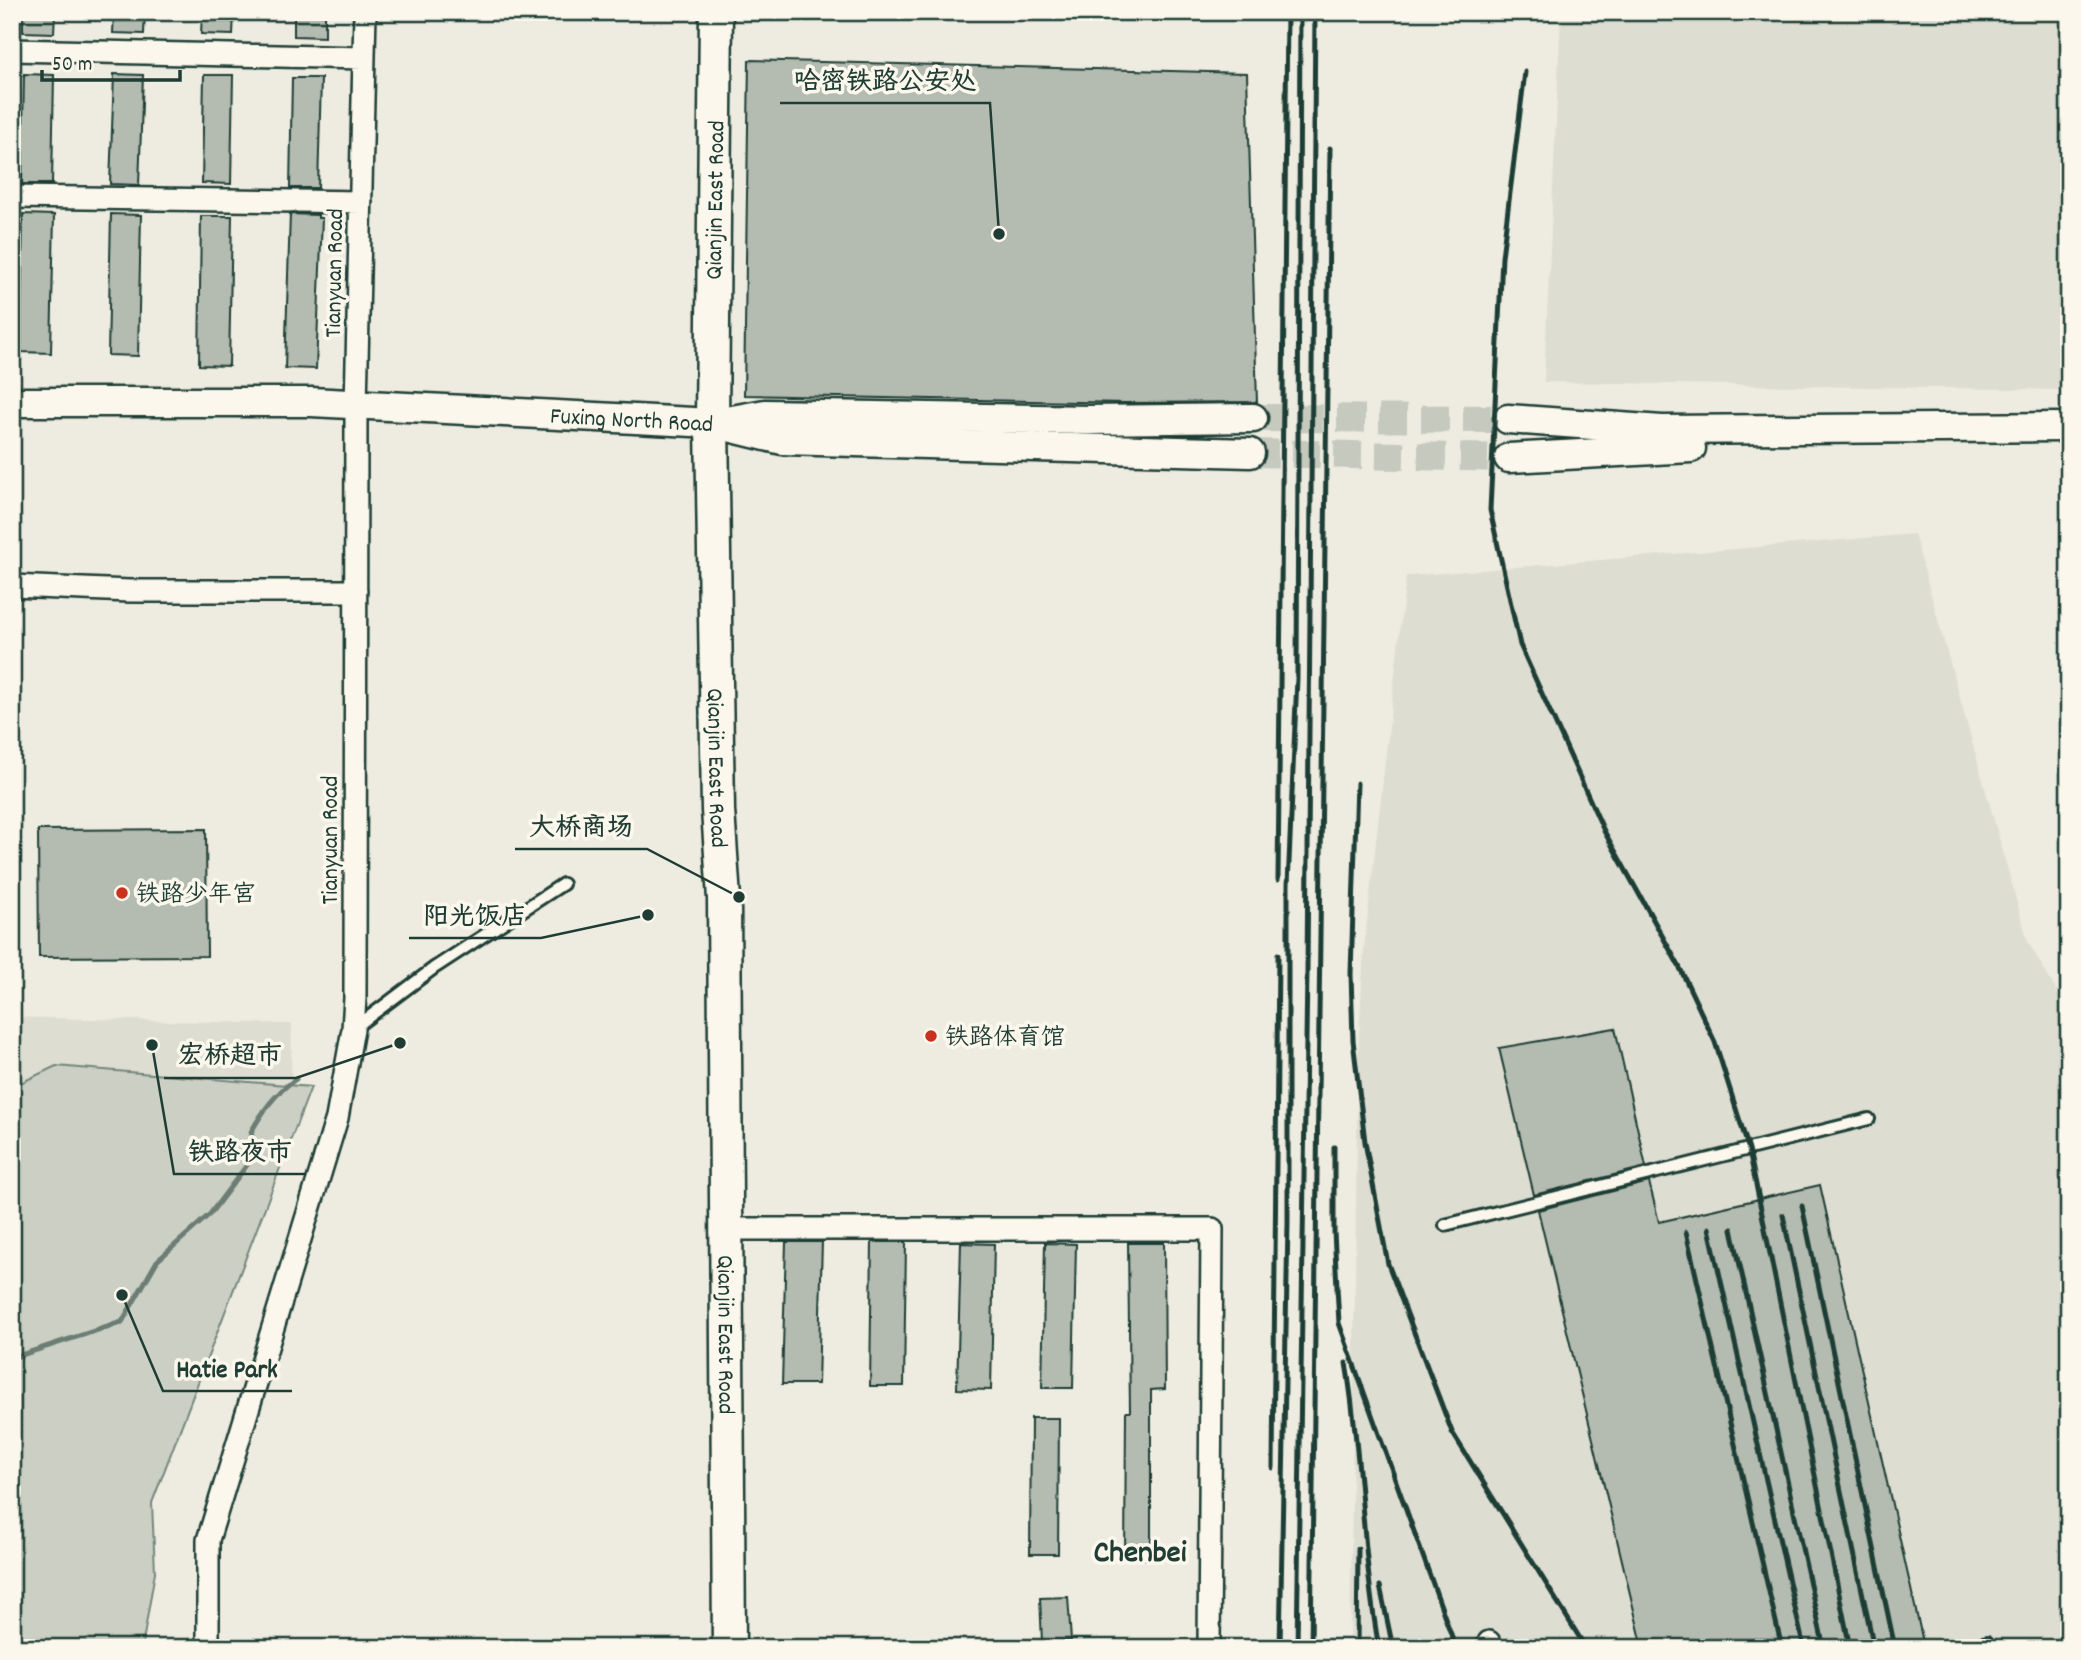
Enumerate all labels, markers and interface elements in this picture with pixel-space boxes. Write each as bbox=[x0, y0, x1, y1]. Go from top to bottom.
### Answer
scale bar bbox=[42, 38, 180, 82]
text: 50 m bbox=[52, 51, 92, 81]
callout: 哈密铁路公安处 bbox=[780, 56, 990, 103]
text: 哈密铁路公安处 bbox=[794, 65, 976, 102]
street label: Qianjin East Road bbox=[699, 120, 735, 280]
street label: Tianyuan Road bbox=[318, 208, 354, 338]
street label: Fuxing North Road bbox=[549, 401, 714, 443]
street label: Qianjin East Road bbox=[696, 688, 735, 849]
street label: Tianyuan Road bbox=[315, 775, 349, 905]
callout: 大桥商场 bbox=[515, 802, 647, 849]
text: 大桥商场 bbox=[529, 811, 633, 848]
place label: 铁路少年宫 bbox=[136, 879, 256, 913]
marker: 铁路少年宫 bbox=[114, 885, 130, 901]
callout: 阳光饭店 bbox=[409, 891, 541, 938]
text: 阳光饭店 bbox=[423, 900, 527, 937]
place label: 铁路体育馆 bbox=[945, 1022, 1065, 1056]
marker: 铁路体育馆 bbox=[923, 1028, 939, 1044]
callout: 宏桥超市 bbox=[164, 1031, 296, 1078]
text: 宏桥超市 bbox=[178, 1039, 282, 1076]
callout: 铁路夜市 bbox=[174, 1127, 306, 1174]
text: 铁路夜市 bbox=[188, 1136, 292, 1173]
street label: Qianjin East Road bbox=[706, 1255, 741, 1415]
callout: Hatie Park bbox=[163, 1344, 292, 1391]
text: Hatie Park bbox=[176, 1353, 278, 1390]
district label: Chenbei bbox=[1093, 1532, 1187, 1578]

